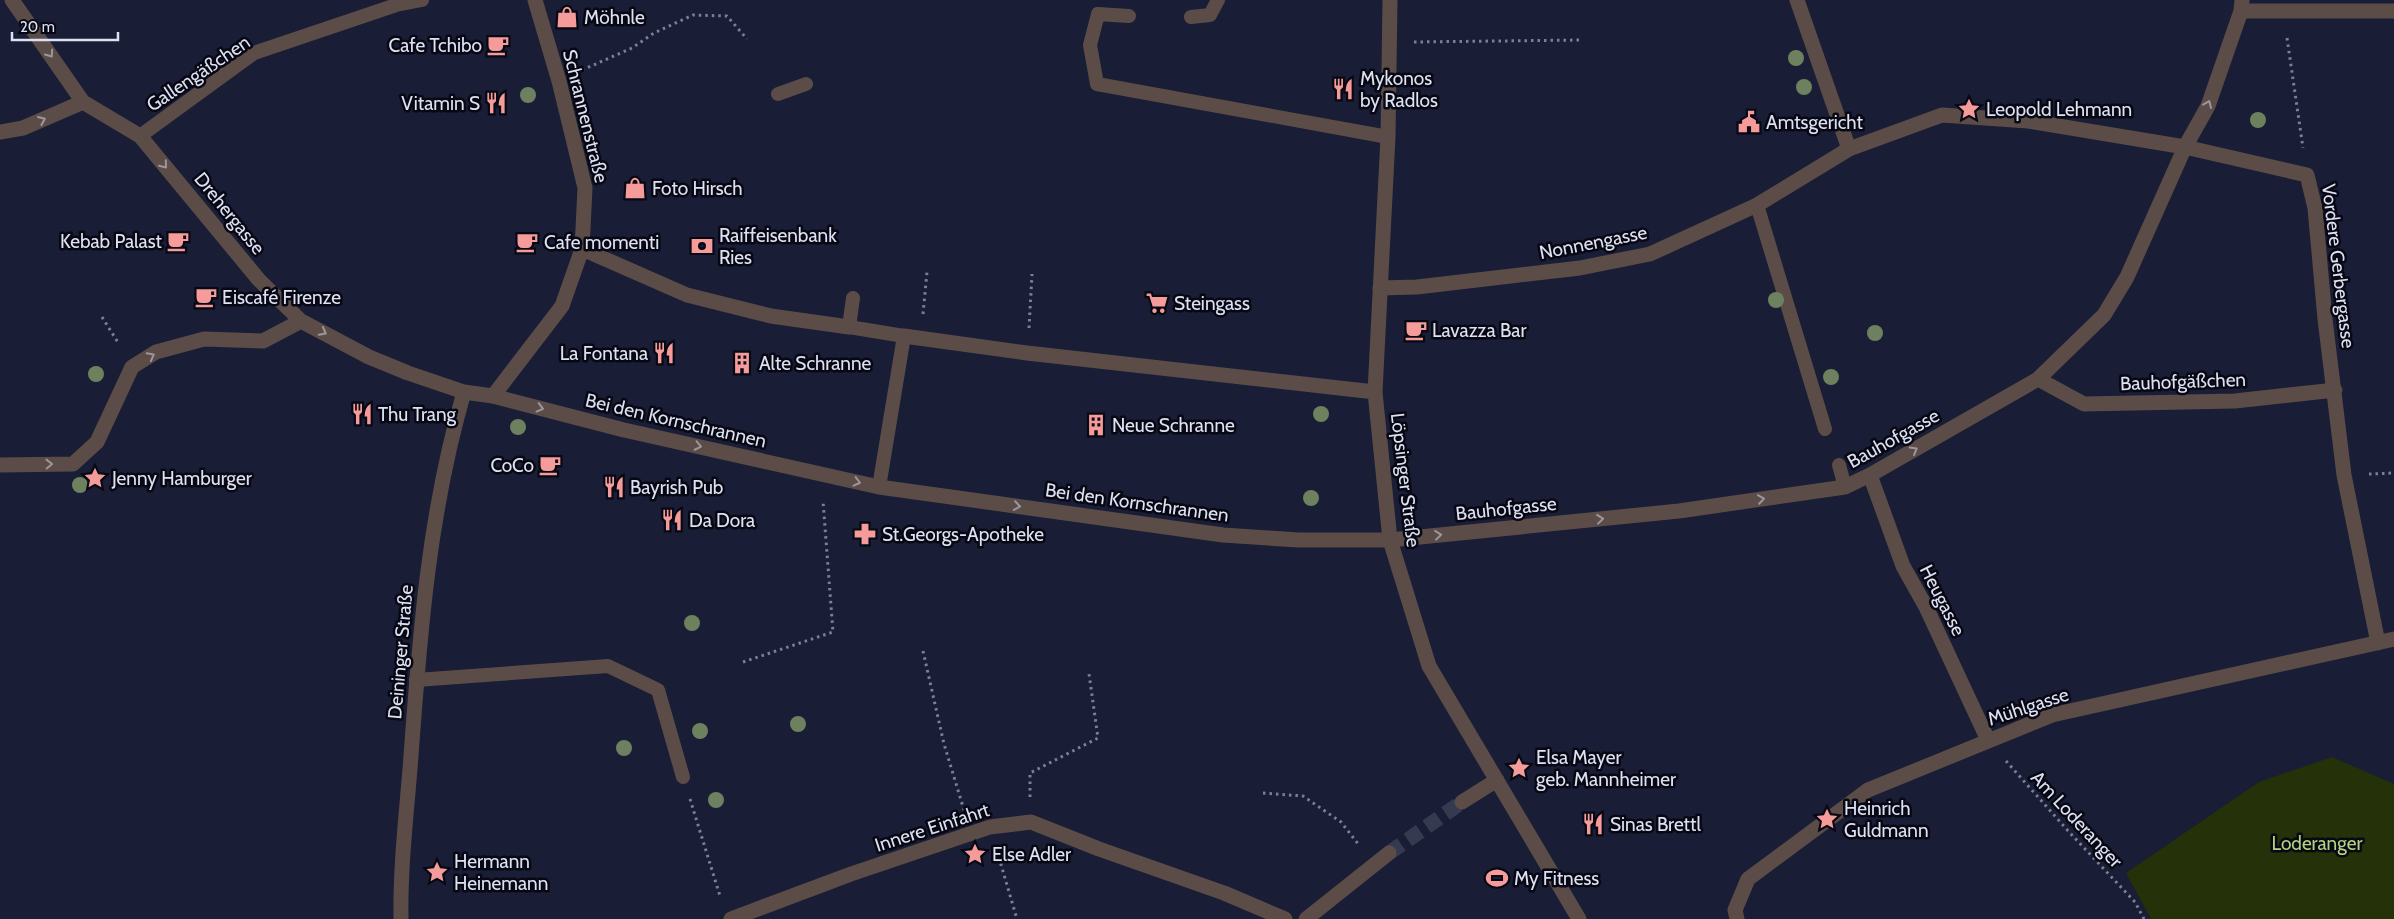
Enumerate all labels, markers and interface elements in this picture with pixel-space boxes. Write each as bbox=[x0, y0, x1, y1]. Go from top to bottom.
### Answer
shop icon: Möhnle bbox=[554, 4, 580, 30]
place label: Möhnle bbox=[584, 6, 645, 29]
scale bar bbox=[12, 10, 119, 42]
text: 20 m bbox=[20, 18, 55, 36]
street label: Gallengäßchen bbox=[142, 30, 254, 116]
cafe icon: Cafe Tchibo bbox=[485, 32, 511, 58]
place label: Cafe Tchibo bbox=[389, 34, 482, 57]
street label: Schrannenstraße bbox=[558, 47, 613, 185]
one-way arrow bbox=[44, 49, 53, 58]
place label: Mykonos by Radlos bbox=[1360, 67, 1438, 112]
restaurant icon: Mykonos by Radlos bbox=[1330, 76, 1356, 102]
restaurant icon: Vitamin S bbox=[483, 90, 509, 116]
place label: Vitamin S bbox=[401, 92, 480, 115]
place icon: Leopold Lehmann bbox=[1956, 96, 1982, 122]
place label: Leopold Lehmann bbox=[1986, 98, 2132, 121]
one-way arrow bbox=[2201, 100, 2212, 109]
public building icon: Amtsgericht bbox=[1736, 109, 1762, 135]
place label: Amtsgericht bbox=[1766, 111, 1863, 134]
one-way arrow bbox=[37, 115, 46, 126]
one-way arrow bbox=[159, 159, 167, 168]
street label: Drehergasse bbox=[189, 168, 270, 259]
shop icon: Foto Hirsch bbox=[622, 175, 648, 201]
place label: Foto Hirsch bbox=[652, 177, 743, 200]
street label: Vordere Gerbergasse bbox=[2317, 183, 2360, 350]
street label: Nonnengasse bbox=[1537, 221, 1649, 264]
place label: Raiffeisenbank Ries bbox=[719, 224, 837, 269]
cafe icon: Kebab Palast bbox=[165, 228, 191, 254]
cafe icon: Cafe momenti bbox=[514, 229, 540, 255]
place label: Kebab Palast bbox=[60, 230, 163, 253]
place label: Cafe momenti bbox=[544, 231, 659, 254]
bank icon: Raiffeisenbank Ries bbox=[689, 233, 715, 259]
cafe icon: Eiscafé Firenze bbox=[193, 284, 219, 310]
place label: Eiscafé Firenze bbox=[222, 286, 341, 309]
supermarket icon: Steingass bbox=[1144, 290, 1170, 316]
place label: Steingass bbox=[1174, 292, 1250, 315]
cafe icon: Lavazza Bar bbox=[1403, 317, 1429, 343]
place label: Lavazza Bar bbox=[1432, 319, 1526, 342]
one-way arrow bbox=[318, 326, 327, 336]
restaurant icon: La Fontana bbox=[651, 340, 677, 366]
place label: La Fontana bbox=[560, 342, 648, 365]
building icon: Alte Schranne bbox=[729, 350, 755, 376]
one-way arrow bbox=[146, 352, 155, 362]
place label: Alte Schranne bbox=[759, 352, 872, 375]
street label: Bauhofgäßchen bbox=[2120, 368, 2246, 395]
street label: Bei den Kornschrannen bbox=[583, 388, 769, 453]
restaurant icon: Thu Trang bbox=[349, 401, 375, 427]
one-way arrow bbox=[536, 402, 545, 413]
place label: Thu Trang bbox=[378, 403, 457, 426]
street label: Bauhofgasse bbox=[1843, 404, 1943, 473]
building icon: Neue Schranne bbox=[1083, 412, 1109, 438]
street label: Löpsinger Straße bbox=[1386, 412, 1425, 549]
place label: Neue Schranne bbox=[1112, 414, 1235, 437]
one-way arrow bbox=[694, 440, 703, 451]
one-way arrow bbox=[1908, 446, 1917, 456]
cafe icon: CoCo bbox=[537, 452, 563, 478]
place label: CoCo bbox=[490, 454, 534, 477]
one-way arrow bbox=[45, 459, 53, 470]
place icon: Jenny Hamburger bbox=[82, 465, 108, 491]
place label: Jenny Hamburger bbox=[111, 467, 252, 490]
restaurant icon: Bayrish Pub bbox=[601, 474, 627, 500]
place label: Bayrish Pub bbox=[630, 476, 723, 499]
one-way arrow bbox=[852, 476, 861, 487]
street label: Bei den Kornschrannen bbox=[1044, 478, 1230, 527]
street label: Bauhofgasse bbox=[1454, 492, 1558, 525]
one-way arrow bbox=[1758, 494, 1766, 505]
one-way arrow bbox=[1014, 500, 1022, 511]
restaurant icon: Da Dora bbox=[659, 507, 685, 533]
place label: Da Dora bbox=[689, 509, 755, 532]
one-way arrow bbox=[1596, 514, 1604, 525]
pharmacy icon: St.Georgs-Apotheke bbox=[852, 521, 878, 547]
place label: St.Georgs-Apotheke bbox=[882, 523, 1044, 546]
one-way arrow bbox=[1435, 530, 1443, 541]
street label: Heugasse bbox=[1915, 561, 1970, 640]
street label: Deininger Straße bbox=[383, 584, 418, 720]
street label: Mühlgasse bbox=[1985, 682, 2072, 730]
place label: Elsa Mayer geb. Mannheimer bbox=[1536, 746, 1676, 791]
place icon: Elsa Mayer geb. Mannheimer bbox=[1506, 755, 1532, 781]
street label: Am Loderanger bbox=[2026, 766, 2127, 872]
place label: Heinrich Guldmann bbox=[1844, 797, 1929, 842]
street label: Innere Einfahrt bbox=[872, 798, 993, 857]
place icon: Heinrich Guldmann bbox=[1814, 806, 1840, 832]
restaurant icon: Sinas Brettl bbox=[1580, 811, 1606, 837]
place label: Sinas Brettl bbox=[1610, 813, 1701, 836]
park label: Loderanger bbox=[2272, 832, 2362, 855]
place icon: Else Adler bbox=[962, 841, 988, 867]
place label: Else Adler bbox=[992, 843, 1071, 866]
place label: Hermann Heinemann bbox=[454, 850, 548, 895]
place icon: Hermann Heinemann bbox=[424, 859, 450, 885]
sports icon: My Fitness bbox=[1484, 865, 1510, 891]
place label: My Fitness bbox=[1514, 867, 1599, 890]

